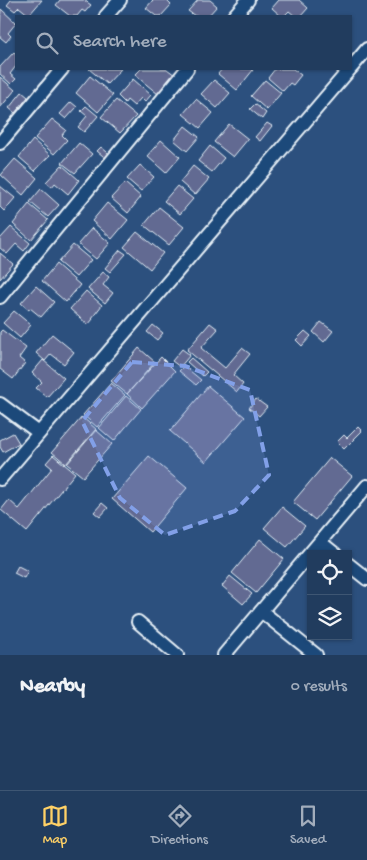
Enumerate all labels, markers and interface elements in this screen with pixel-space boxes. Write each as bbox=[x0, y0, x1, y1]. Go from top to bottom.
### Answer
search box bbox=[15, 15, 352, 70]
icon: search bbox=[33, 29, 61, 57]
text: Search here bbox=[73, 31, 167, 54]
map controls bbox=[307, 550, 352, 640]
button: locate bbox=[307, 550, 352, 595]
button: layers bbox=[307, 595, 352, 640]
text: Nearby bbox=[20, 675, 85, 700]
text: 0 results bbox=[291, 678, 347, 697]
tab: Map bbox=[41, 802, 69, 849]
tab: Directions bbox=[151, 802, 208, 849]
tab: Saved bbox=[290, 802, 326, 849]

